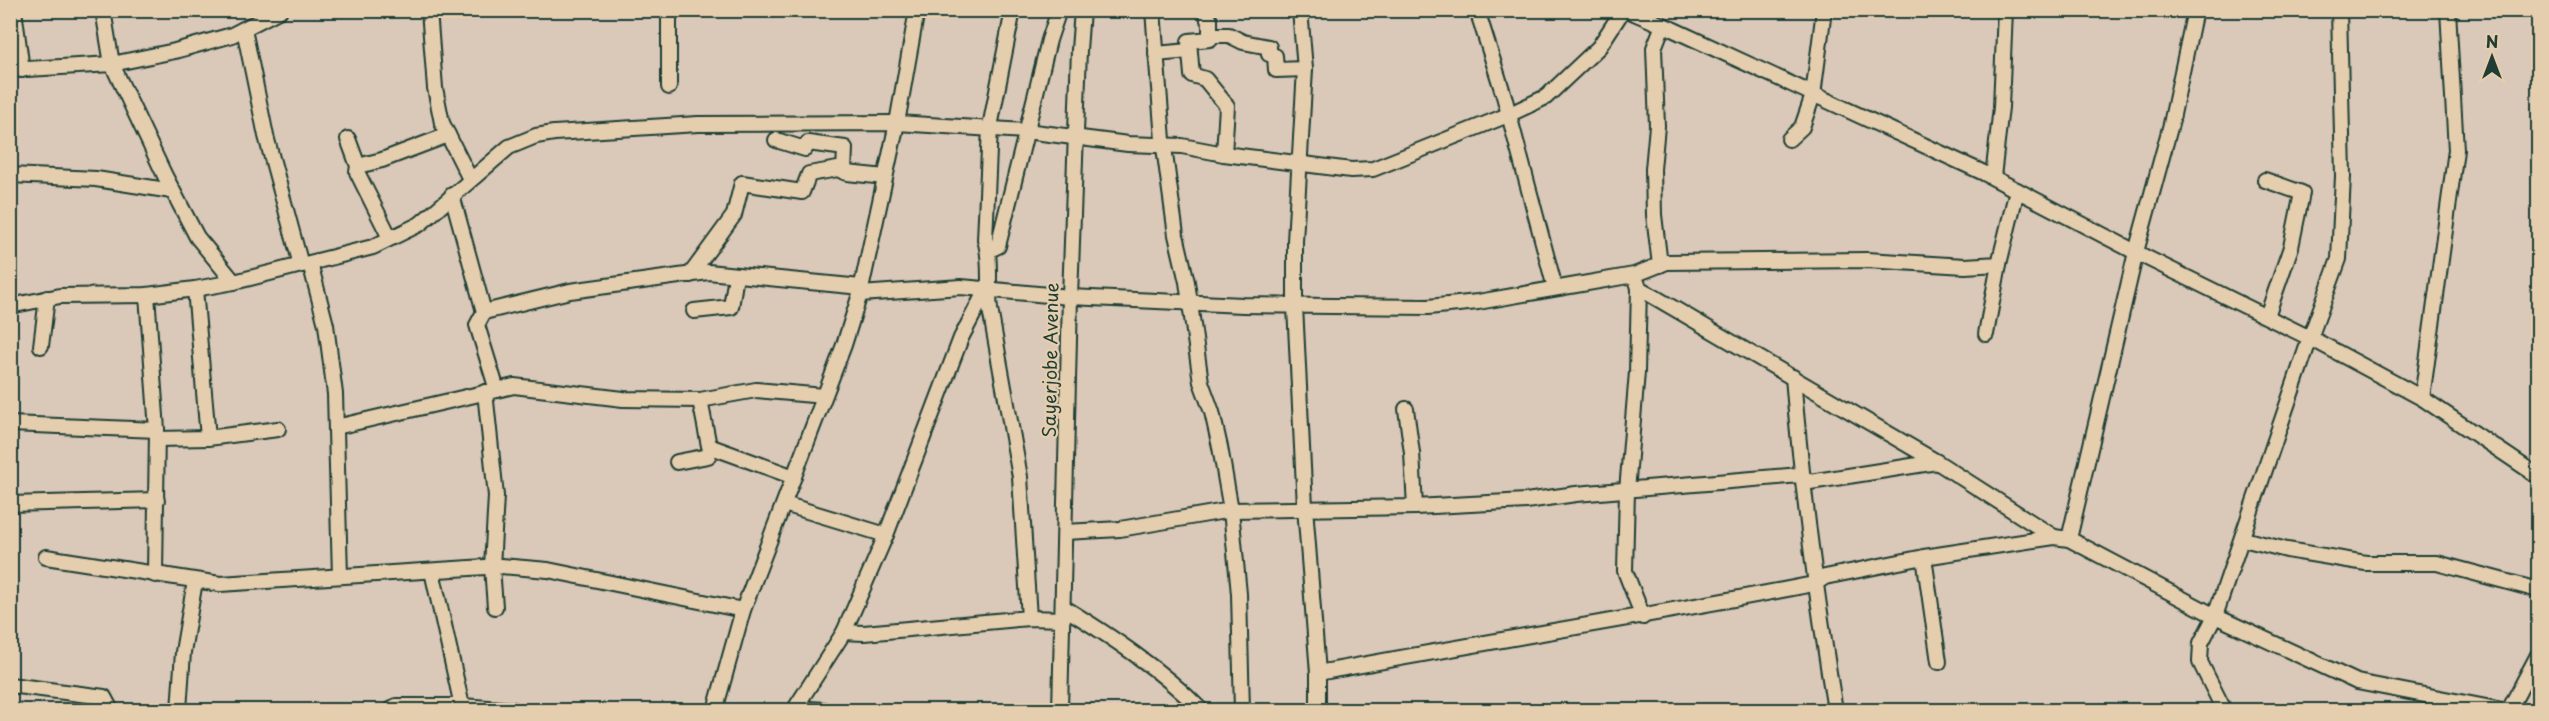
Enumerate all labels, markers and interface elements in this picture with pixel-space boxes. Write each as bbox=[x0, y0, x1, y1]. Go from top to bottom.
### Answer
north arrow bbox=[2462, 27, 2522, 87]
text: N bbox=[2486, 29, 2498, 53]
street label: Sayerjobe Avenue bbox=[1035, 282, 1064, 438]

